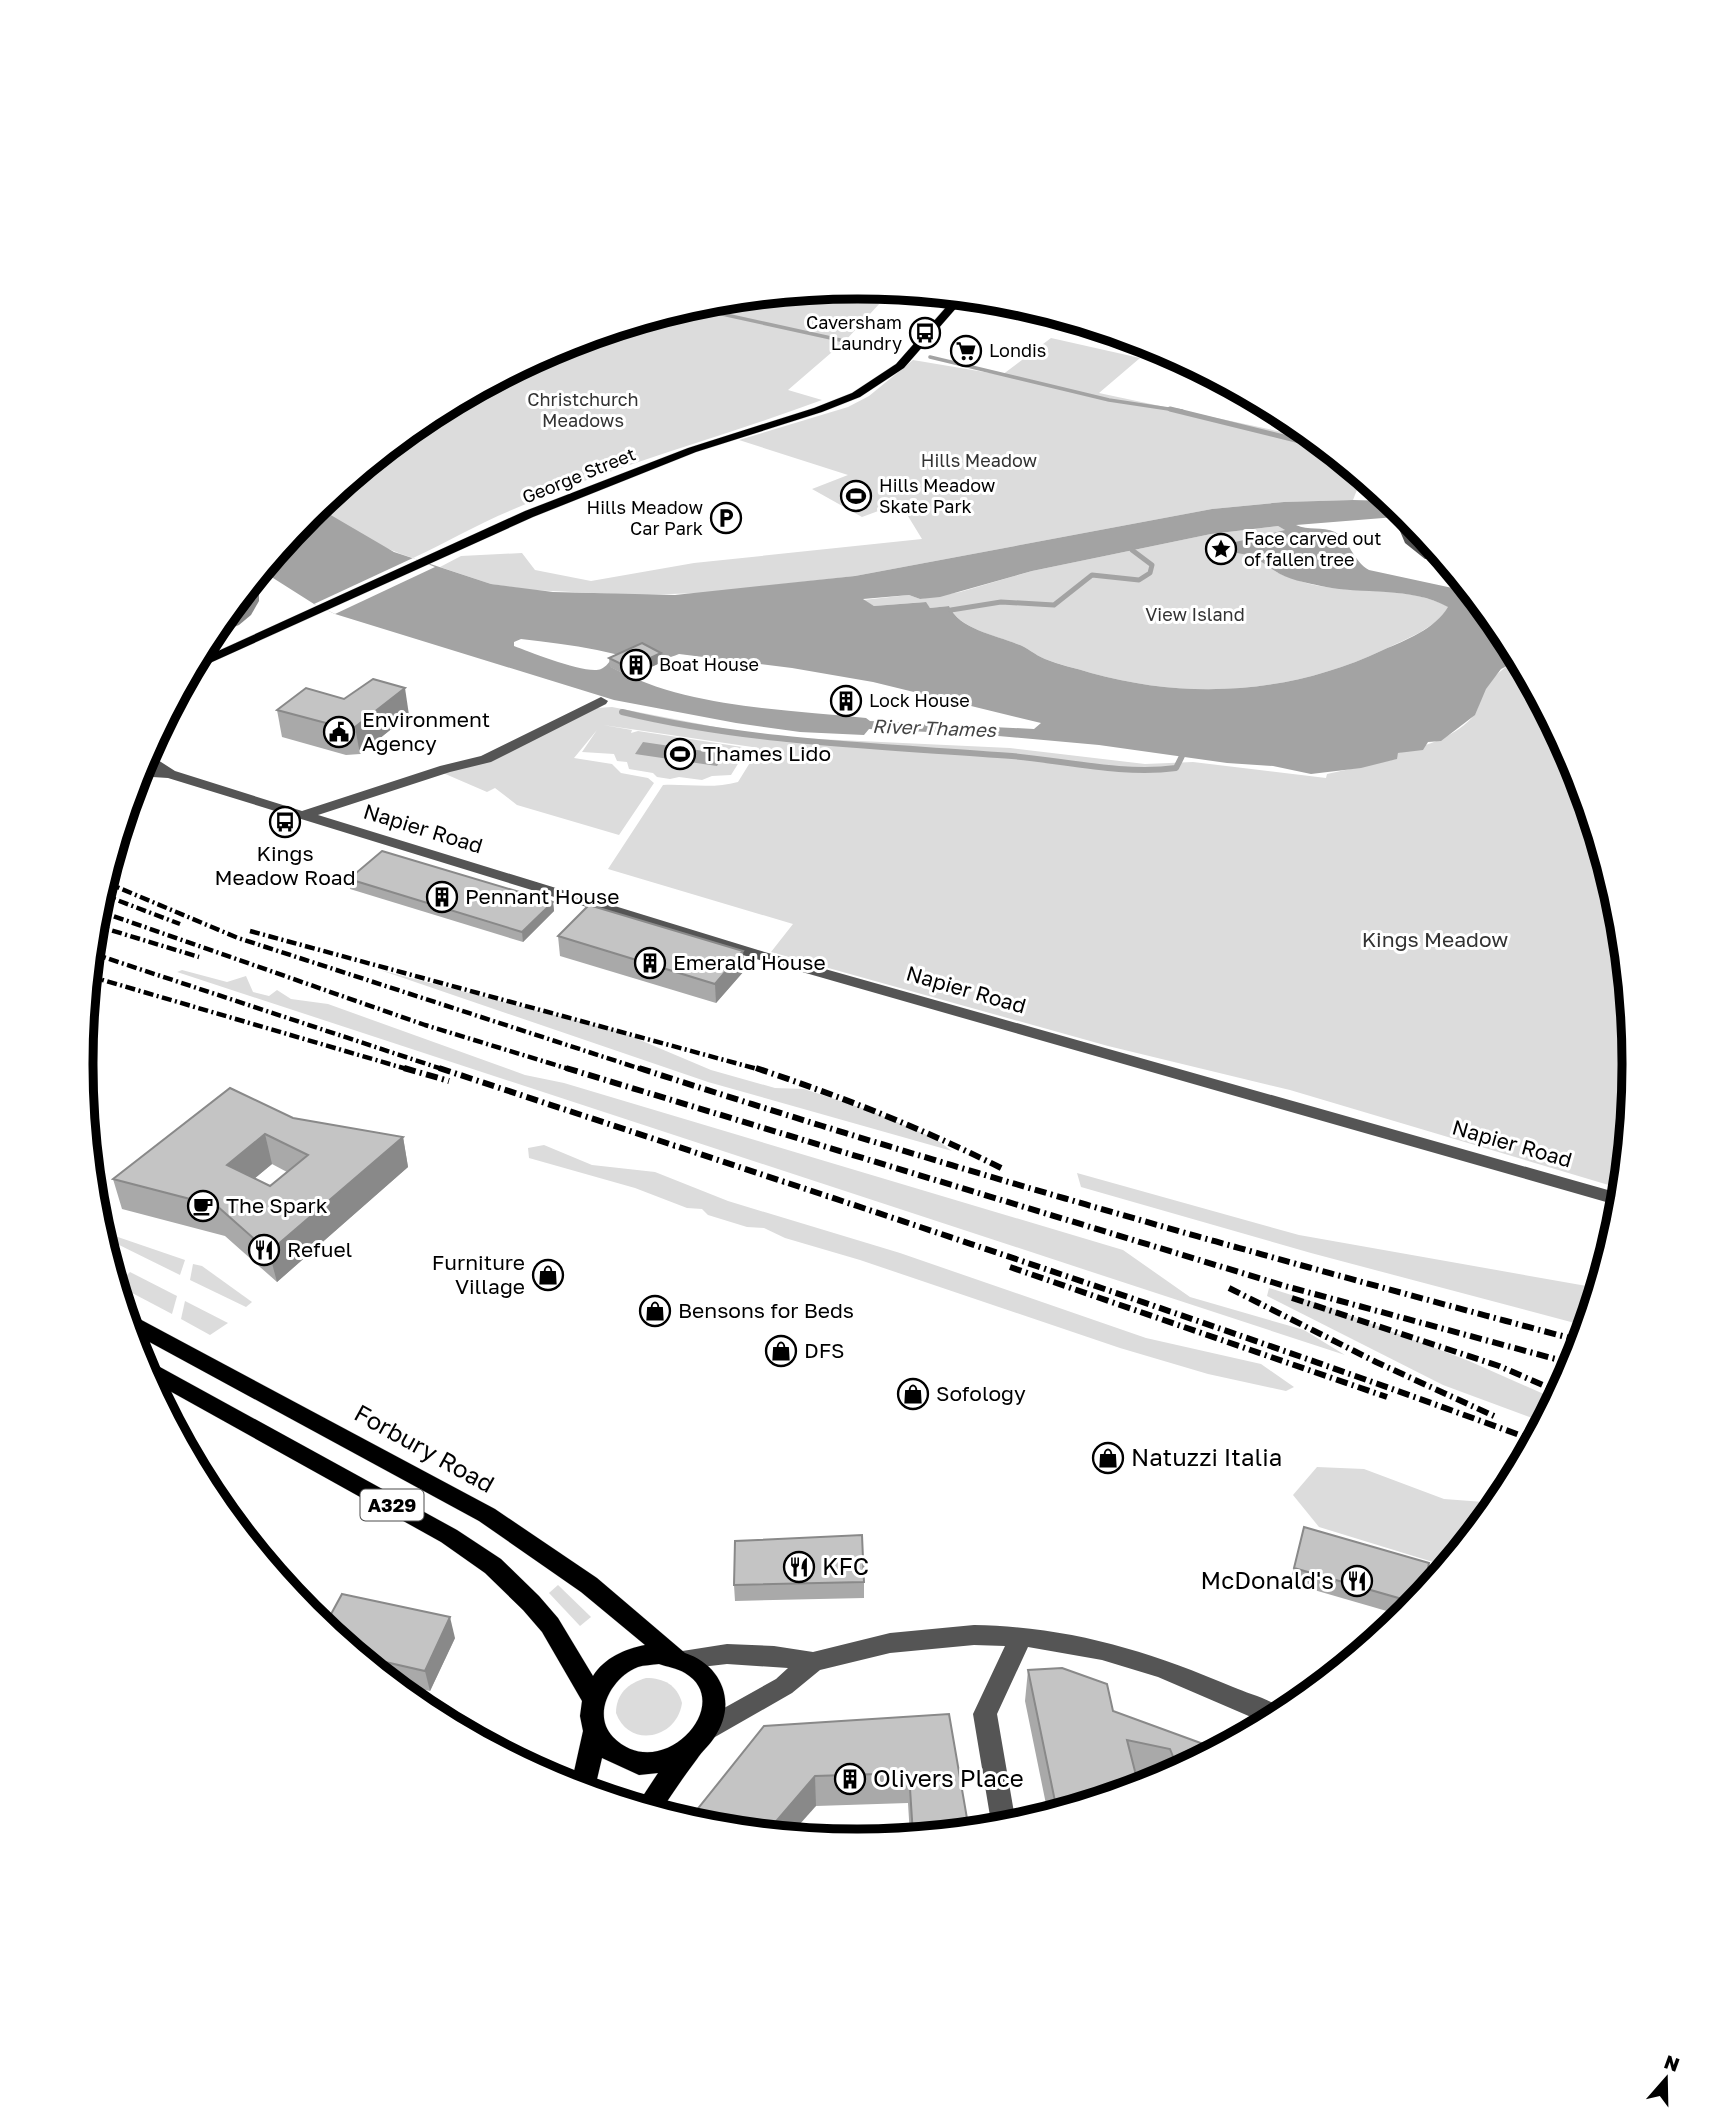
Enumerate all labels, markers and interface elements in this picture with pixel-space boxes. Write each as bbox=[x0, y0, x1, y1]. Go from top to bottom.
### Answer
place label: Caversham Laundry bbox=[806, 311, 902, 354]
bus stop icon: Caversham Laundry bbox=[908, 316, 942, 350]
supermarket icon: Londis bbox=[949, 334, 983, 368]
place label: Londis bbox=[989, 339, 1046, 361]
park label: Christchurch Meadows bbox=[527, 388, 639, 431]
street label: George Street bbox=[519, 442, 638, 508]
park label: Hills Meadow bbox=[921, 449, 1038, 471]
place label: Hills Meadow Skate Park bbox=[879, 474, 996, 517]
sports icon: Hills Meadow Skate Park bbox=[839, 479, 873, 513]
place label: Hills Meadow Car Park bbox=[587, 496, 703, 539]
parking icon: Hills Meadow Car Park bbox=[709, 501, 743, 535]
place label: Face carved out of fallen tree bbox=[1244, 527, 1381, 570]
place icon: Face carved out of fallen tree bbox=[1204, 532, 1238, 566]
park label: View Island bbox=[1145, 603, 1245, 625]
building icon: Boat House bbox=[619, 648, 653, 682]
place label: Boat House bbox=[659, 653, 759, 675]
building icon: Lock House bbox=[829, 684, 863, 718]
place label: Lock House bbox=[869, 689, 970, 711]
place label: Environment Agency bbox=[362, 706, 490, 756]
water label: River Thames bbox=[872, 714, 997, 741]
public building icon: Environment Agency bbox=[322, 715, 356, 749]
sports icon: Thames Lido bbox=[663, 737, 697, 771]
place label: Thames Lido bbox=[703, 740, 831, 766]
street label: Napier Road bbox=[360, 798, 486, 859]
bus stop icon: Kings Meadow Road bbox=[268, 805, 302, 839]
place label: Kings Meadow Road bbox=[214, 840, 356, 890]
building icon: Pennant House bbox=[425, 880, 459, 914]
place label: Pennant House bbox=[465, 883, 619, 909]
park label: Kings Meadow bbox=[1362, 926, 1508, 952]
building icon: Emerald House bbox=[633, 946, 667, 980]
place label: Emerald House bbox=[673, 949, 826, 975]
street label: Napier Road bbox=[903, 960, 1029, 1019]
street label: Napier Road bbox=[1449, 1114, 1575, 1173]
cafe icon: The Spark bbox=[186, 1189, 220, 1223]
place label: The Spark bbox=[226, 1192, 328, 1218]
restaurant icon: Refuel bbox=[247, 1233, 281, 1267]
place label: Refuel bbox=[287, 1236, 352, 1262]
place label: Furniture Village bbox=[432, 1249, 525, 1299]
shop icon: Furniture Village bbox=[531, 1258, 565, 1292]
shop icon: Bensons for Beds bbox=[638, 1294, 672, 1328]
place label: Bensons for Beds bbox=[678, 1297, 854, 1323]
shop icon: DFS bbox=[764, 1334, 798, 1368]
place label: DFS bbox=[804, 1337, 844, 1363]
shop icon: Sofology bbox=[896, 1377, 930, 1411]
place label: Sofology bbox=[936, 1380, 1026, 1406]
street label: Forbury Road bbox=[350, 1397, 500, 1498]
shop icon: Natuzzi Italia bbox=[1091, 1441, 1125, 1475]
place label: Natuzzi Italia bbox=[1131, 1442, 1282, 1471]
road number: A329 bbox=[360, 1490, 424, 1520]
restaurant icon: KFC bbox=[782, 1550, 816, 1584]
place label: KFC bbox=[822, 1551, 869, 1580]
restaurant icon: McDonald's bbox=[1340, 1564, 1374, 1598]
place label: McDonald's bbox=[1201, 1565, 1334, 1594]
building icon: Olivers Place bbox=[833, 1762, 867, 1796]
place label: Olivers Place bbox=[873, 1763, 1024, 1792]
north arrow bbox=[1631, 2044, 1701, 2114]
text: N bbox=[1661, 2049, 1683, 2076]

